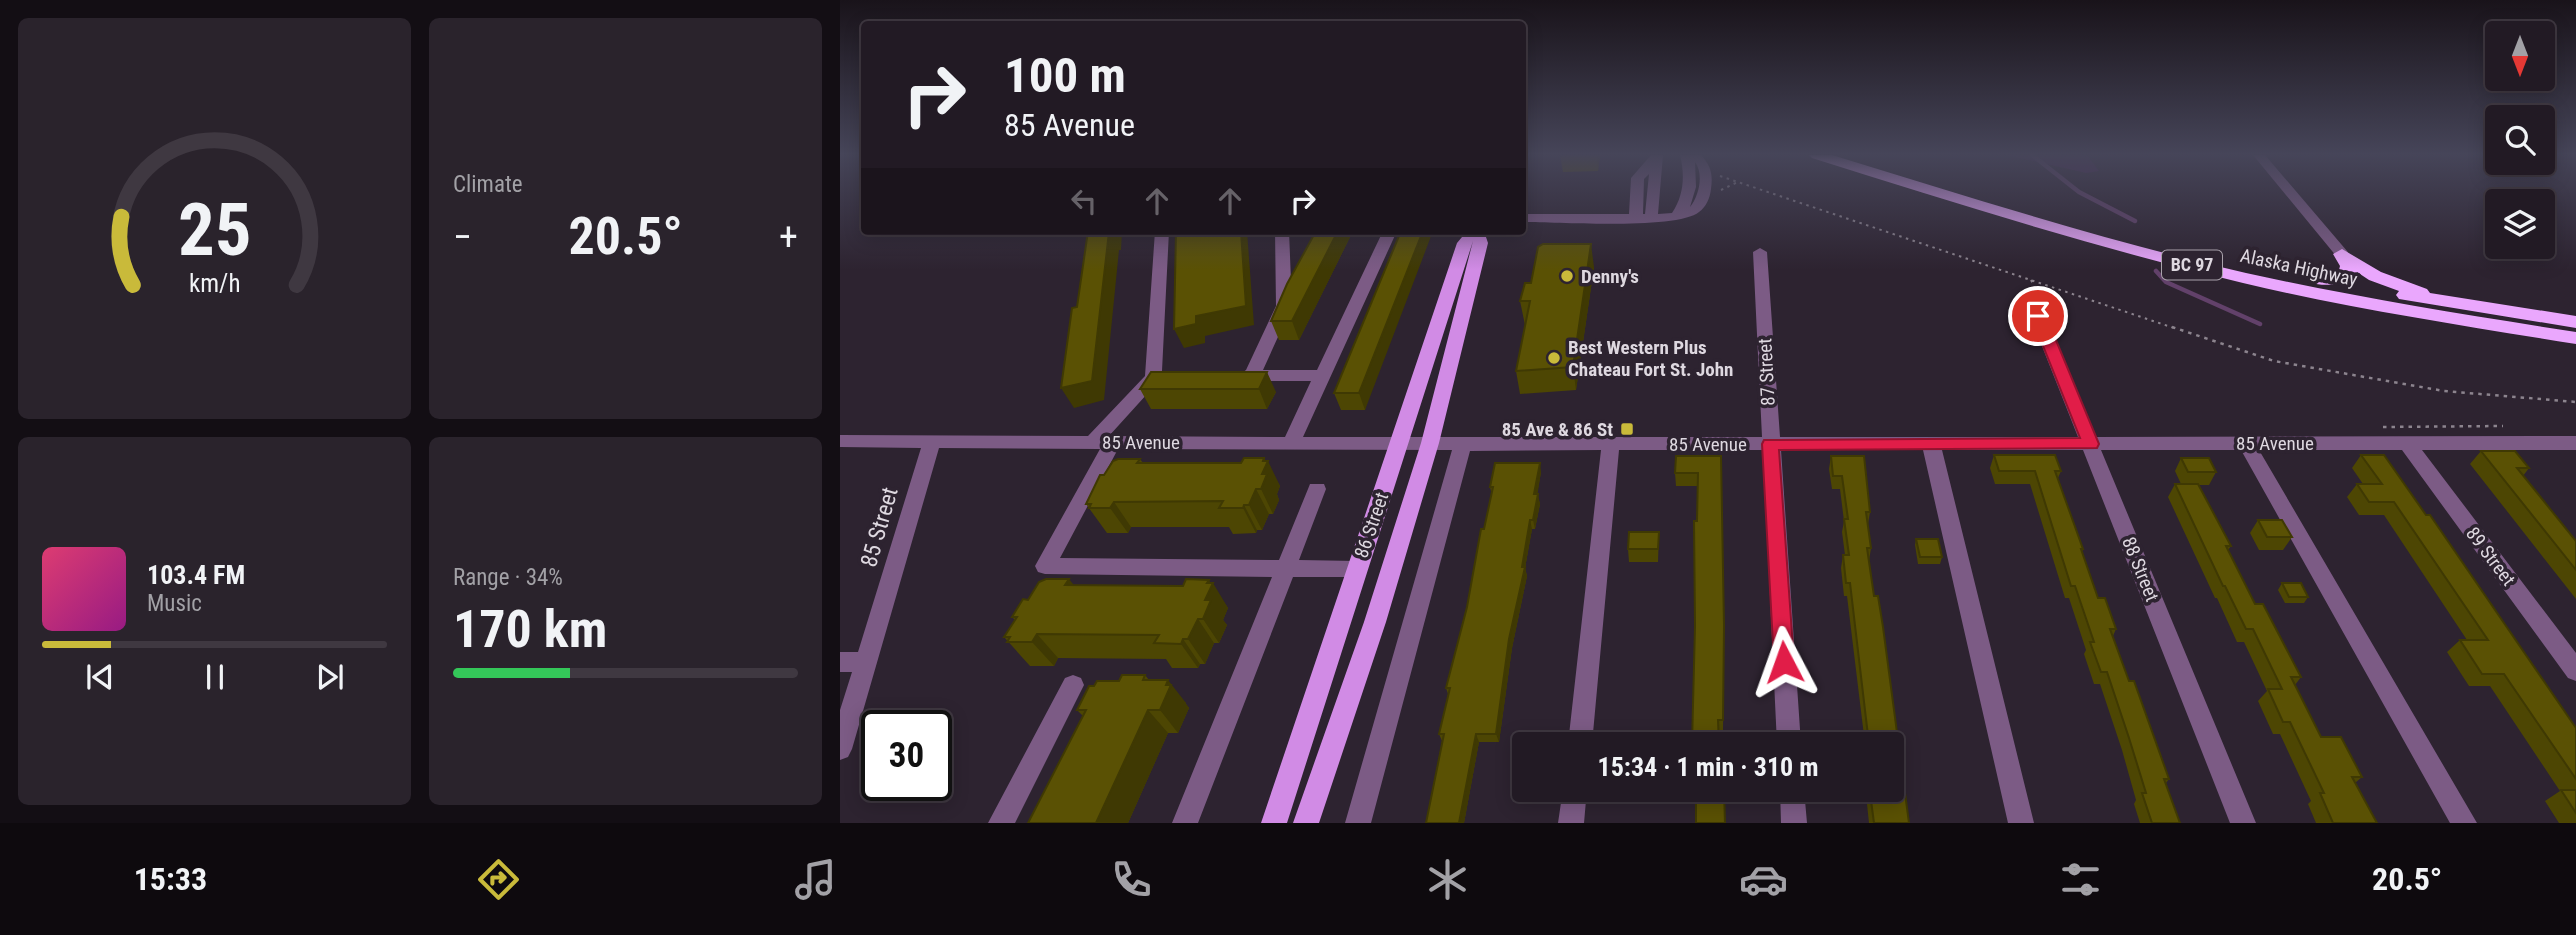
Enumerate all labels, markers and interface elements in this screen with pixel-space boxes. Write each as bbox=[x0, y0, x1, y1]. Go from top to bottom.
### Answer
north arrow bbox=[2485, 21, 2555, 91]
map controls bbox=[2485, 21, 2555, 259]
text: 100 m bbox=[1004, 47, 1126, 104]
icon: right bbox=[889, 49, 980, 140]
button: search bbox=[2485, 105, 2555, 175]
text: 85 Avenue bbox=[1004, 106, 1135, 144]
text: Climate bbox=[453, 171, 523, 198]
icon: left bbox=[1065, 182, 1103, 220]
icon: ahead bbox=[1138, 182, 1176, 220]
icon: ahead bbox=[1211, 182, 1249, 220]
icon: right bbox=[1284, 182, 1322, 220]
text: 25 bbox=[178, 187, 251, 273]
button: layers bbox=[2485, 189, 2555, 259]
text: 20.5° bbox=[568, 206, 683, 267]
text: − bbox=[453, 215, 472, 259]
text: + bbox=[779, 215, 798, 259]
street label: Alaska Highway bbox=[2238, 244, 2360, 291]
road number: BC 97 bbox=[2162, 250, 2222, 279]
place label: Denny's bbox=[1581, 265, 1639, 288]
text: km/h bbox=[189, 268, 240, 297]
marker: Denny's bbox=[1559, 268, 1575, 284]
pin bbox=[2008, 286, 2068, 346]
icon: arrive bbox=[2019, 297, 2057, 335]
place label: Best Western Plus Chateau Fort St. John bbox=[1568, 336, 1733, 381]
street label: 87 Street bbox=[1753, 338, 1780, 406]
marker: Best Western Plus Chateau Fort St. John bbox=[1546, 350, 1562, 366]
place label: 85 Ave & 86 St bbox=[1502, 418, 1613, 441]
marker: 85 Ave & 86 St bbox=[1619, 421, 1635, 437]
street label: 85 Avenue bbox=[1102, 431, 1180, 454]
street label: 85 Avenue bbox=[2236, 432, 2314, 455]
street label: 85 Avenue bbox=[1669, 433, 1747, 456]
street label: 85 Street bbox=[855, 484, 904, 570]
street label: 86 Street bbox=[1350, 489, 1393, 561]
street label: 89 Street bbox=[2461, 522, 2520, 590]
street label: 88 Street bbox=[2117, 534, 2164, 605]
text: 103.4 FM bbox=[147, 560, 245, 590]
text: Range · 34% bbox=[453, 564, 563, 591]
text: Music bbox=[147, 590, 202, 617]
text: 170 km bbox=[453, 599, 607, 660]
position arrow bbox=[1747, 625, 1821, 699]
icon: previous bbox=[81, 658, 119, 696]
icon: pause bbox=[196, 658, 234, 696]
icon: next bbox=[311, 658, 349, 696]
speed limit sign: 30 bbox=[861, 710, 952, 801]
text: 15:34 · 1 min · 310 m bbox=[1598, 752, 1818, 782]
icon: directions bbox=[474, 855, 523, 904]
icon: music bbox=[791, 855, 840, 904]
icon: phone bbox=[1107, 855, 1156, 904]
icon: climate bbox=[1423, 855, 1472, 904]
icon: car bbox=[1739, 855, 1788, 904]
icon: filters bbox=[2056, 855, 2105, 904]
text: 15:33 bbox=[134, 860, 207, 898]
text: 20.5° bbox=[2372, 860, 2442, 898]

